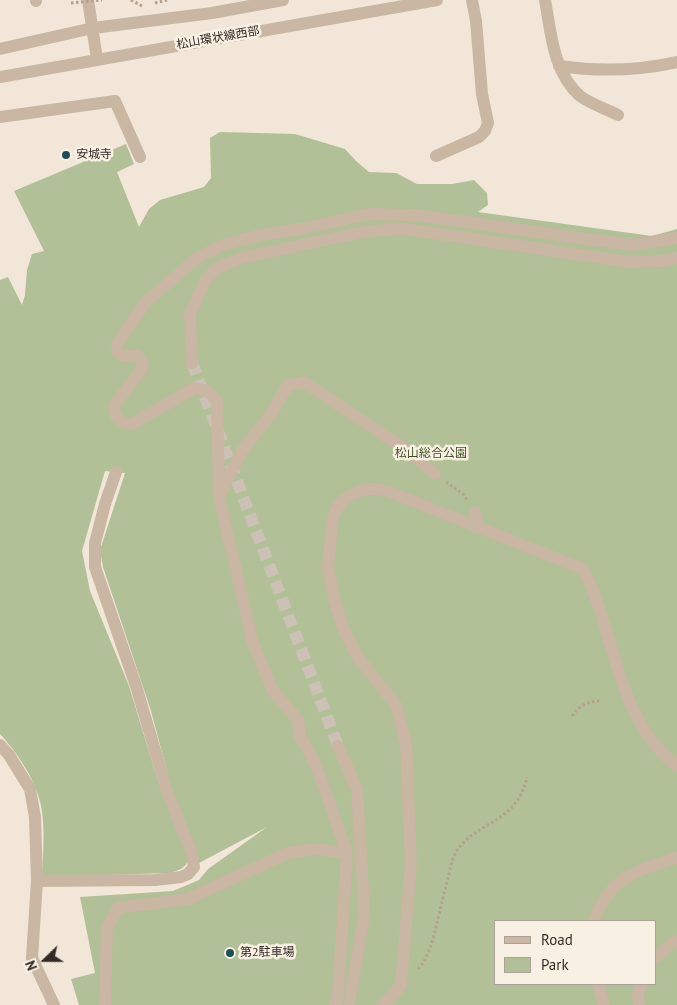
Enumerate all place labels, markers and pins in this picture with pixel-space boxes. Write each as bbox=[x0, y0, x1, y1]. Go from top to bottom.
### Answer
place label: 安城寺 bbox=[76, 148, 112, 162]
marker: 安城寺 bbox=[60, 149, 72, 161]
place label: 第2駐車場 bbox=[240, 946, 295, 960]
marker: 第2駐車場 bbox=[224, 947, 236, 959]

